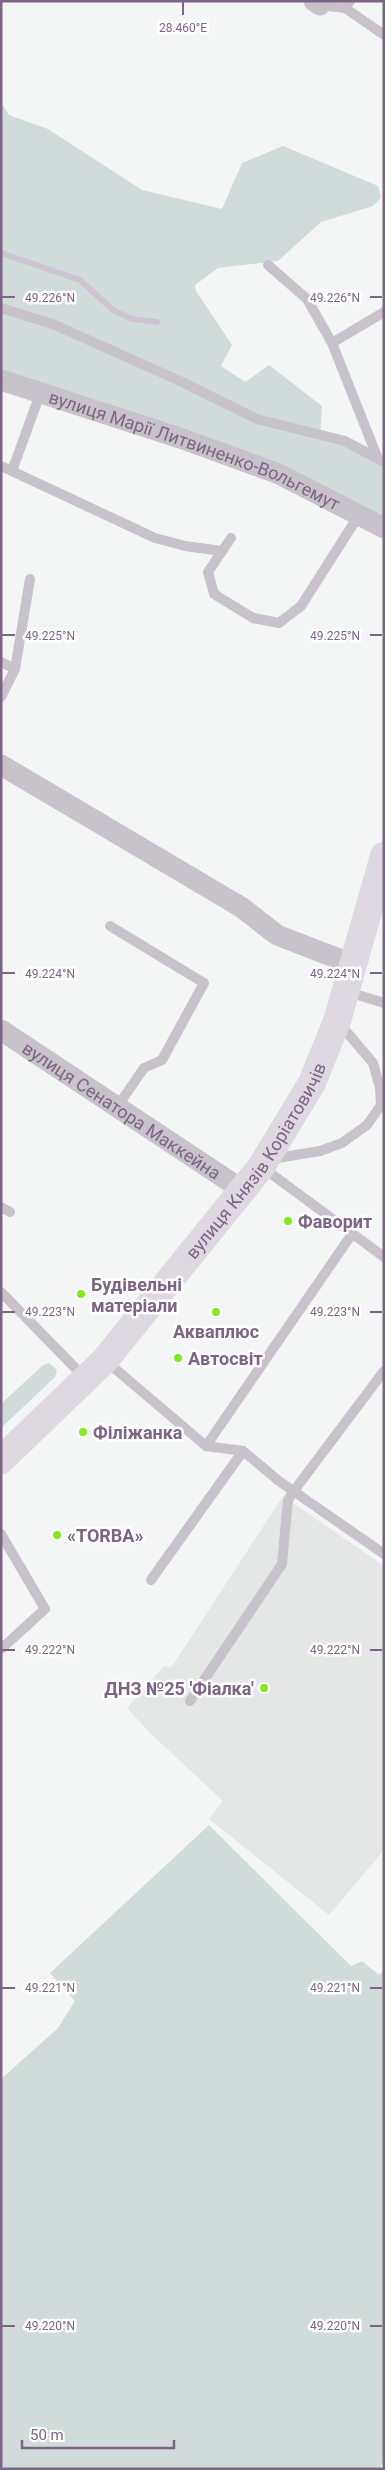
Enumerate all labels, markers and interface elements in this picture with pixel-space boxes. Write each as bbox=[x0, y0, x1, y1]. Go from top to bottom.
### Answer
text: 28.460°E bbox=[159, 21, 207, 35]
text: 49.226°N bbox=[25, 291, 75, 305]
text: 49.226°N bbox=[310, 291, 360, 305]
street label: вулиця Марії Литвиненко-Вольгемут bbox=[46, 386, 344, 514]
text: 49.225°N bbox=[25, 629, 75, 643]
text: 49.225°N bbox=[310, 629, 360, 643]
text: 49.224°N bbox=[25, 967, 75, 981]
text: 49.224°N bbox=[310, 967, 360, 981]
street label: вулиця Сенатора Маккейна bbox=[19, 1037, 225, 1183]
street label: вулиця Князів Коріатовичів bbox=[181, 1059, 330, 1263]
place label: Фаворит bbox=[298, 1211, 372, 1232]
marker: Фаворит bbox=[282, 1215, 294, 1227]
place label: Будівельні матеріали bbox=[91, 1274, 182, 1316]
marker: Будівельні матеріали bbox=[75, 1288, 87, 1300]
text: 49.223°N bbox=[25, 1305, 75, 1319]
text: 49.223°N bbox=[310, 1305, 360, 1319]
marker: Акваплюс bbox=[210, 1306, 222, 1318]
place label: Акваплюс bbox=[173, 1321, 259, 1342]
place label: Автосвіт bbox=[188, 1348, 263, 1369]
marker: Автосвіт bbox=[172, 1352, 184, 1364]
place label: Філіжанка bbox=[93, 1422, 183, 1443]
marker: Філіжанка bbox=[77, 1426, 89, 1438]
place label: «TORBA» bbox=[67, 1525, 143, 1546]
marker: «TORBA» bbox=[51, 1529, 63, 1541]
text: 49.222°N bbox=[25, 1643, 75, 1657]
text: 49.222°N bbox=[310, 1643, 360, 1657]
place label: ДНЗ №25 'Фіалка' bbox=[104, 1678, 254, 1699]
marker: ДНЗ №25 'Фіалка' bbox=[258, 1682, 270, 1694]
text: 49.221°N bbox=[25, 1981, 75, 1995]
text: 49.221°N bbox=[310, 1981, 360, 1995]
text: 49.220°N bbox=[25, 2319, 75, 2333]
text: 49.220°N bbox=[310, 2319, 360, 2333]
scale bar bbox=[22, 2418, 175, 2450]
text: 50 m bbox=[30, 2426, 64, 2444]

